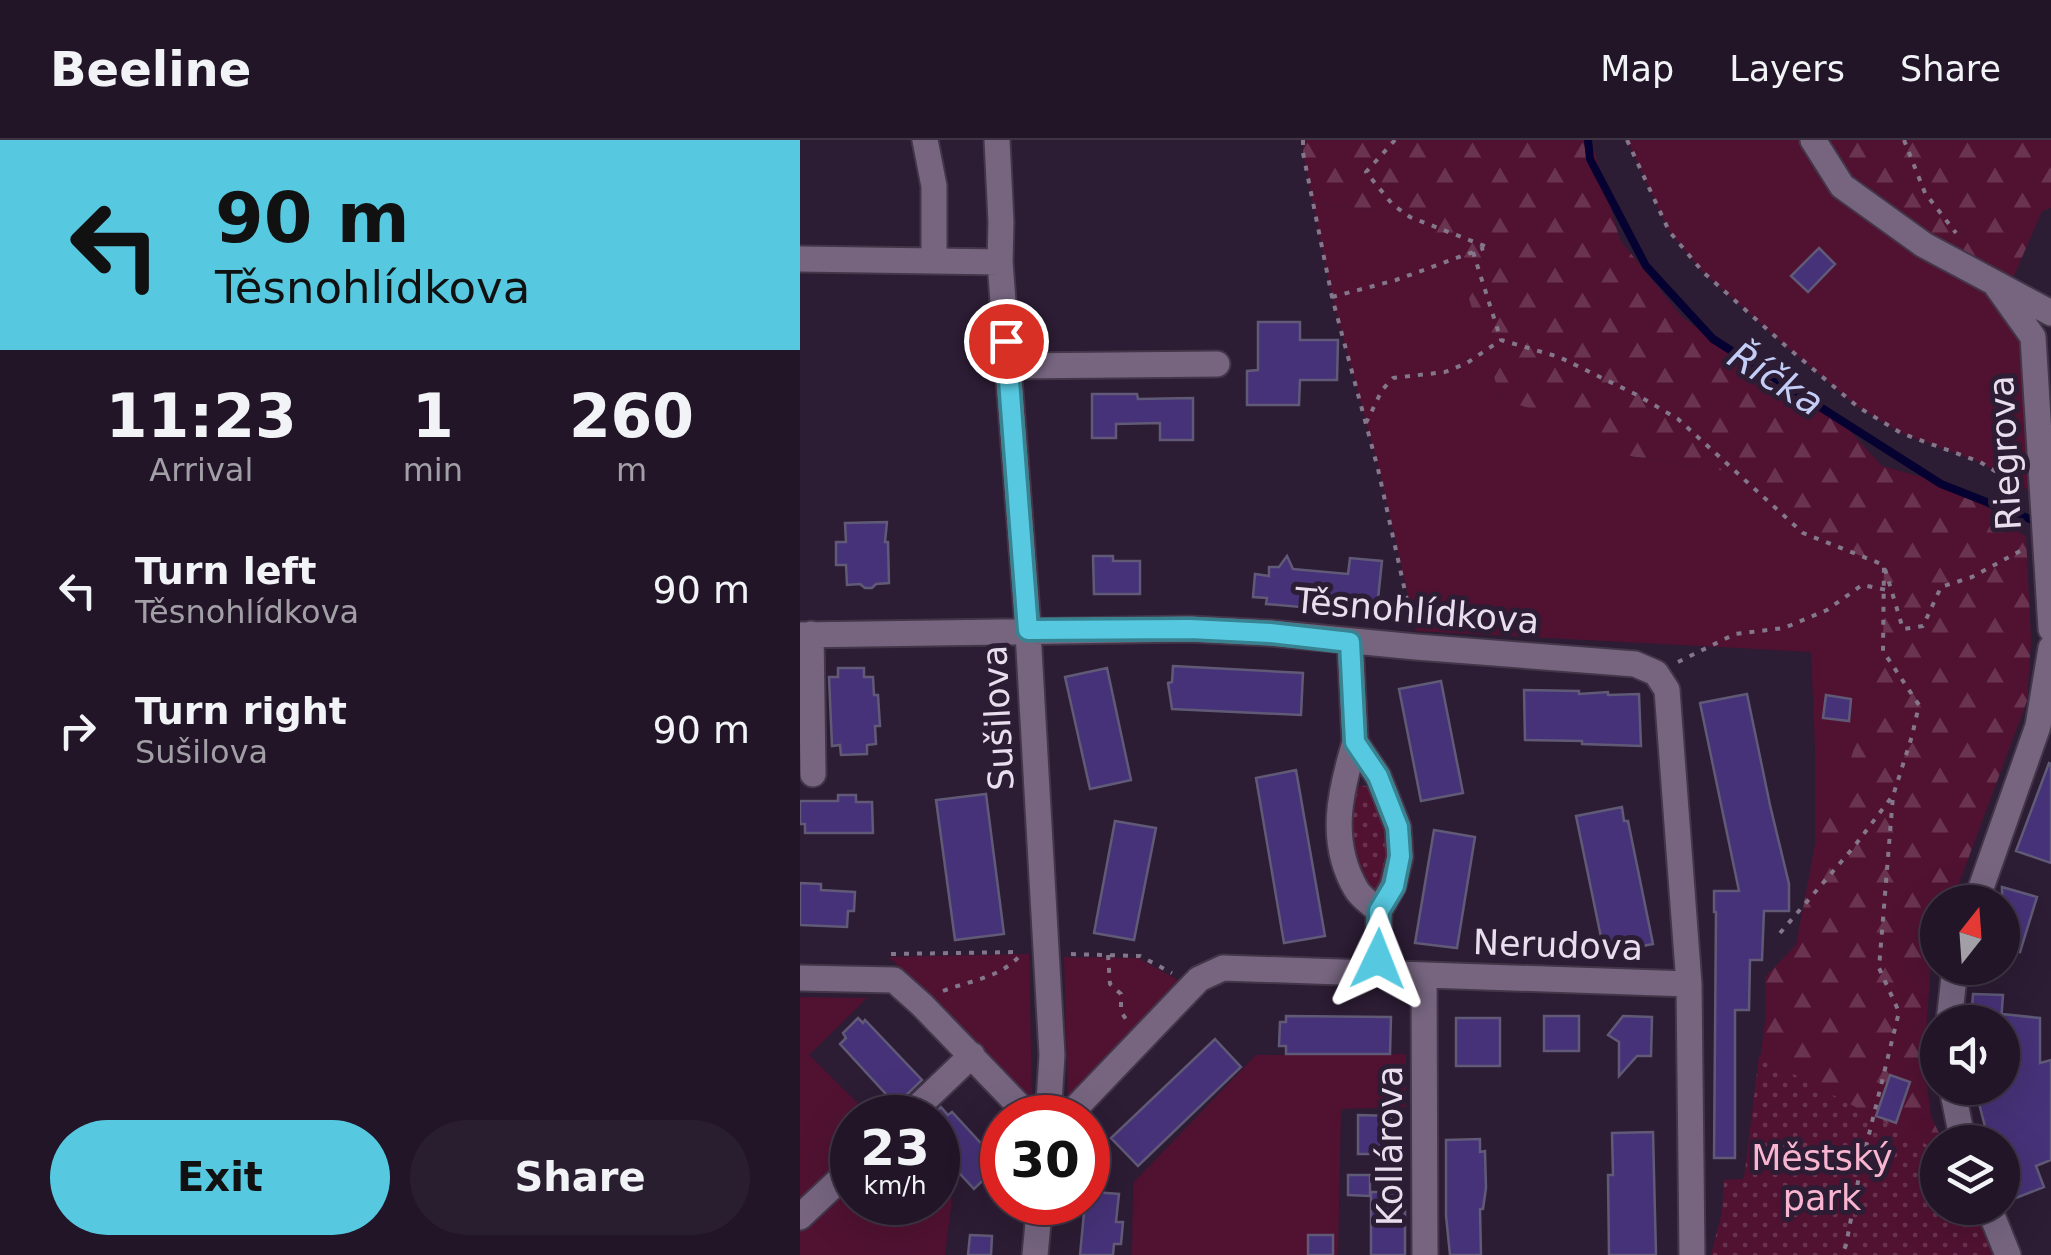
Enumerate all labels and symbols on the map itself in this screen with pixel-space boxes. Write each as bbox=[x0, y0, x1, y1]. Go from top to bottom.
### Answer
pin bbox=[964, 299, 1049, 384]
water label: Říčka bbox=[1721, 333, 1831, 425]
street label: Riegrova bbox=[1981, 375, 2029, 531]
street label: Těsnohlídkova bbox=[1292, 580, 1541, 642]
street label: Sušilova bbox=[974, 644, 1022, 792]
north arrow bbox=[1920, 885, 2020, 985]
position arrow bbox=[1326, 907, 1430, 1011]
street label: Nerudova bbox=[1472, 922, 1644, 968]
street label: Kollárova bbox=[1370, 1066, 1410, 1226]
speed limit sign: 30 bbox=[980, 1095, 1110, 1225]
park label: Městský park bbox=[1751, 1138, 1893, 1218]

